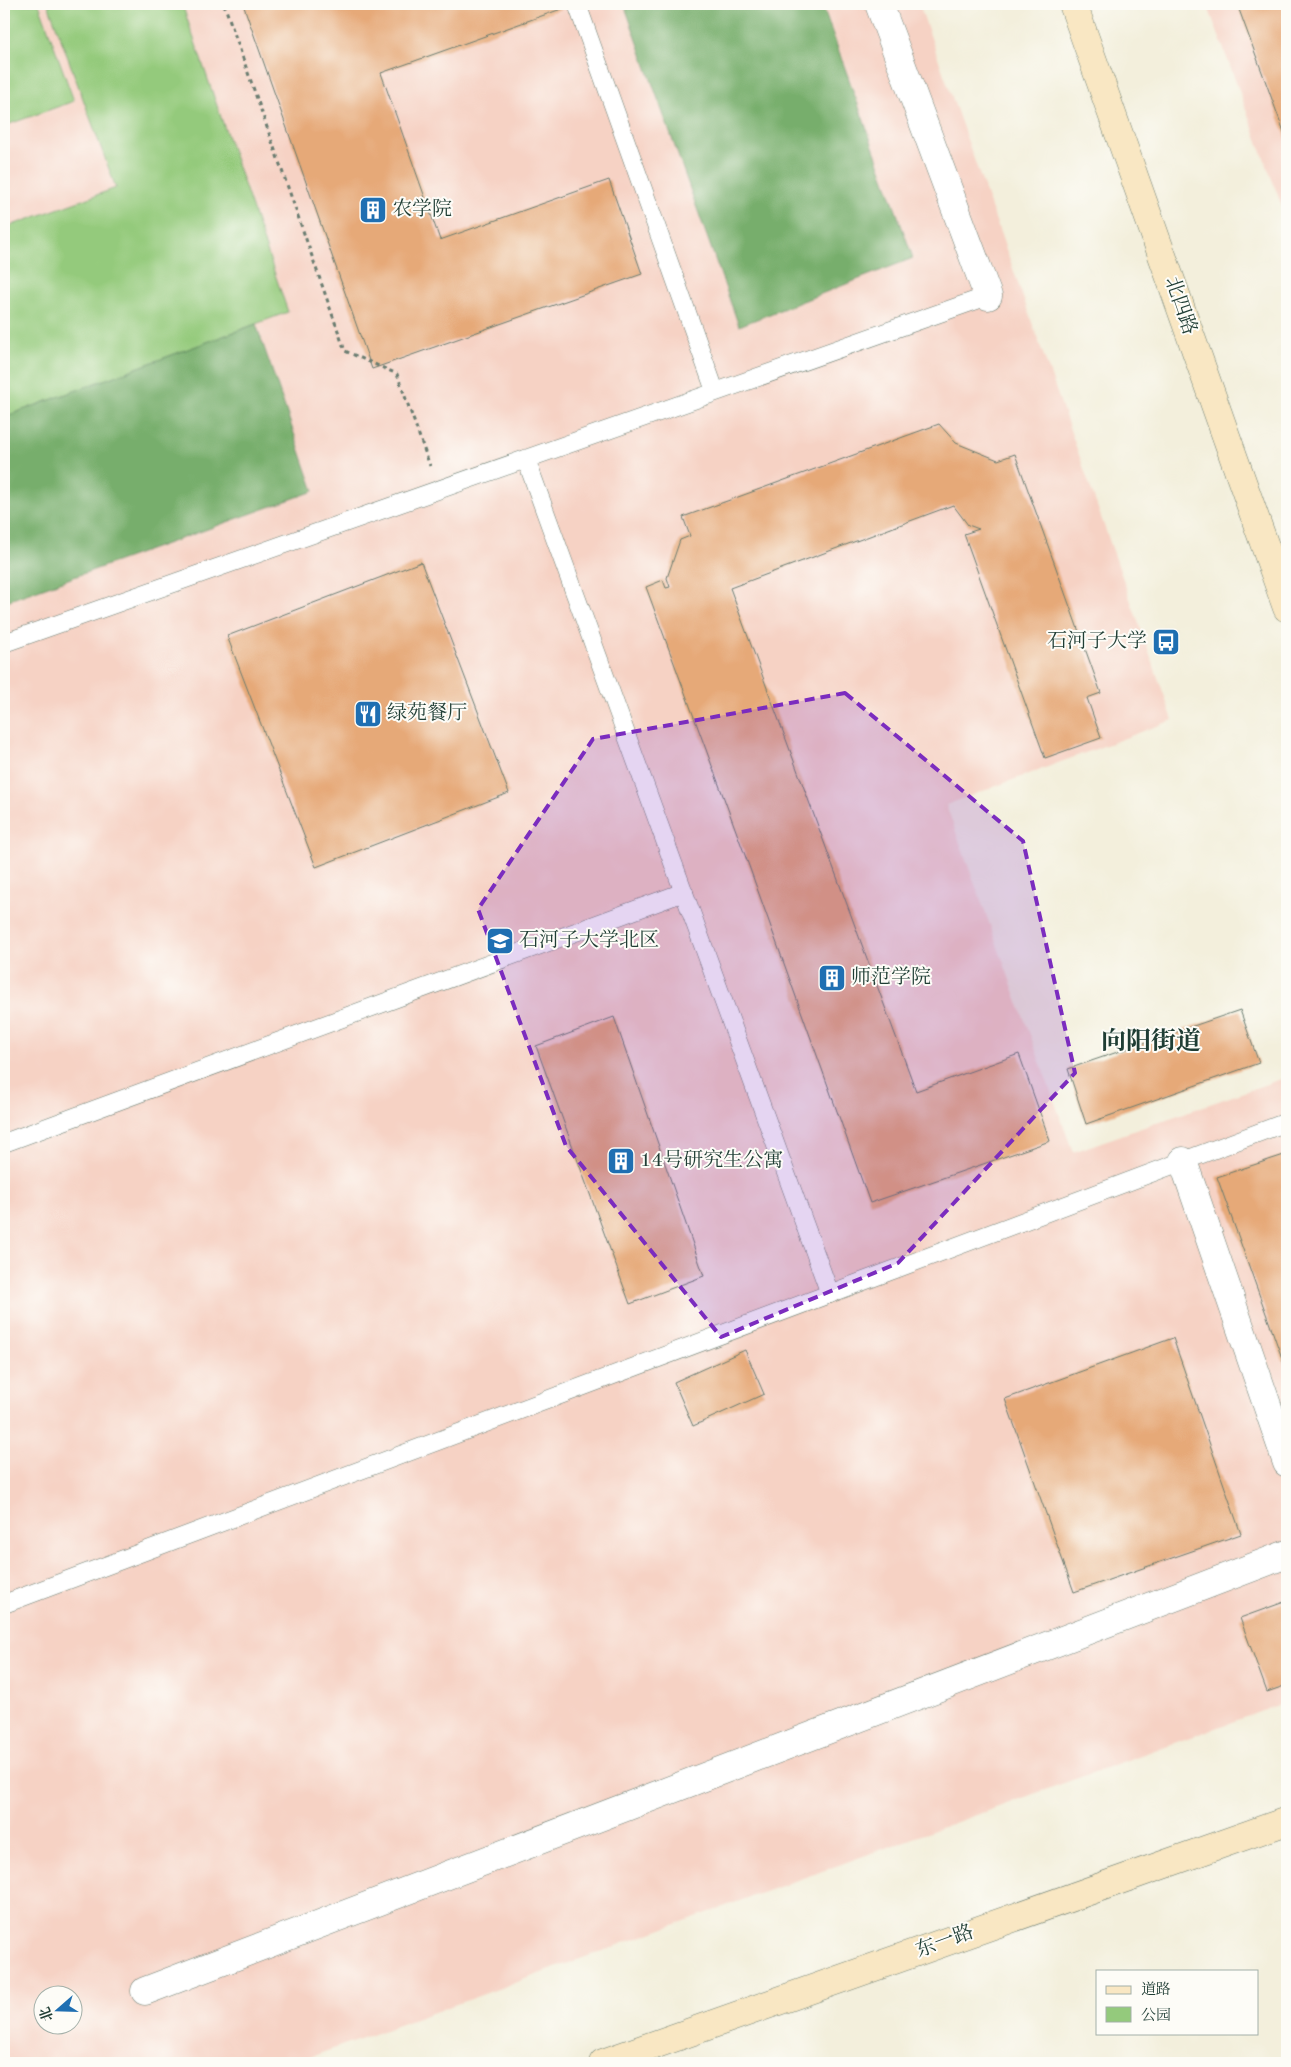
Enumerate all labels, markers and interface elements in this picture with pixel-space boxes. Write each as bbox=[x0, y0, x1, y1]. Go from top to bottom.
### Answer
building icon: 农学院 bbox=[358, 195, 388, 225]
place label: 农学院 bbox=[392, 198, 452, 220]
street label: 北四路 bbox=[1161, 274, 1201, 338]
bus stop icon: 石河子大学 bbox=[1151, 627, 1181, 657]
place label: 石河子大学 bbox=[1047, 630, 1147, 652]
restaurant icon: 绿苑餐厅 bbox=[353, 699, 383, 729]
place label: 绿苑餐厅 bbox=[387, 702, 467, 724]
school or university icon: 石河子大学北区 bbox=[485, 926, 515, 956]
place label: 石河子大学北区 bbox=[519, 929, 659, 951]
building icon: 师范学院 bbox=[817, 963, 847, 993]
place label: 师范学院 bbox=[851, 966, 931, 988]
district label: 向阳街道 bbox=[1101, 1027, 1201, 1055]
building icon: 14号研究生公寓 bbox=[606, 1146, 636, 1176]
place label: 14号研究生公寓 bbox=[640, 1148, 783, 1171]
street label: 东一路 bbox=[913, 1920, 977, 1962]
legend bbox=[1096, 1970, 1258, 2034]
text: 道路 bbox=[1141, 1981, 1171, 1998]
north arrow bbox=[32, 1984, 82, 2034]
text: 北 bbox=[37, 2005, 56, 2023]
text: 公园 bbox=[1141, 2007, 1171, 2024]

